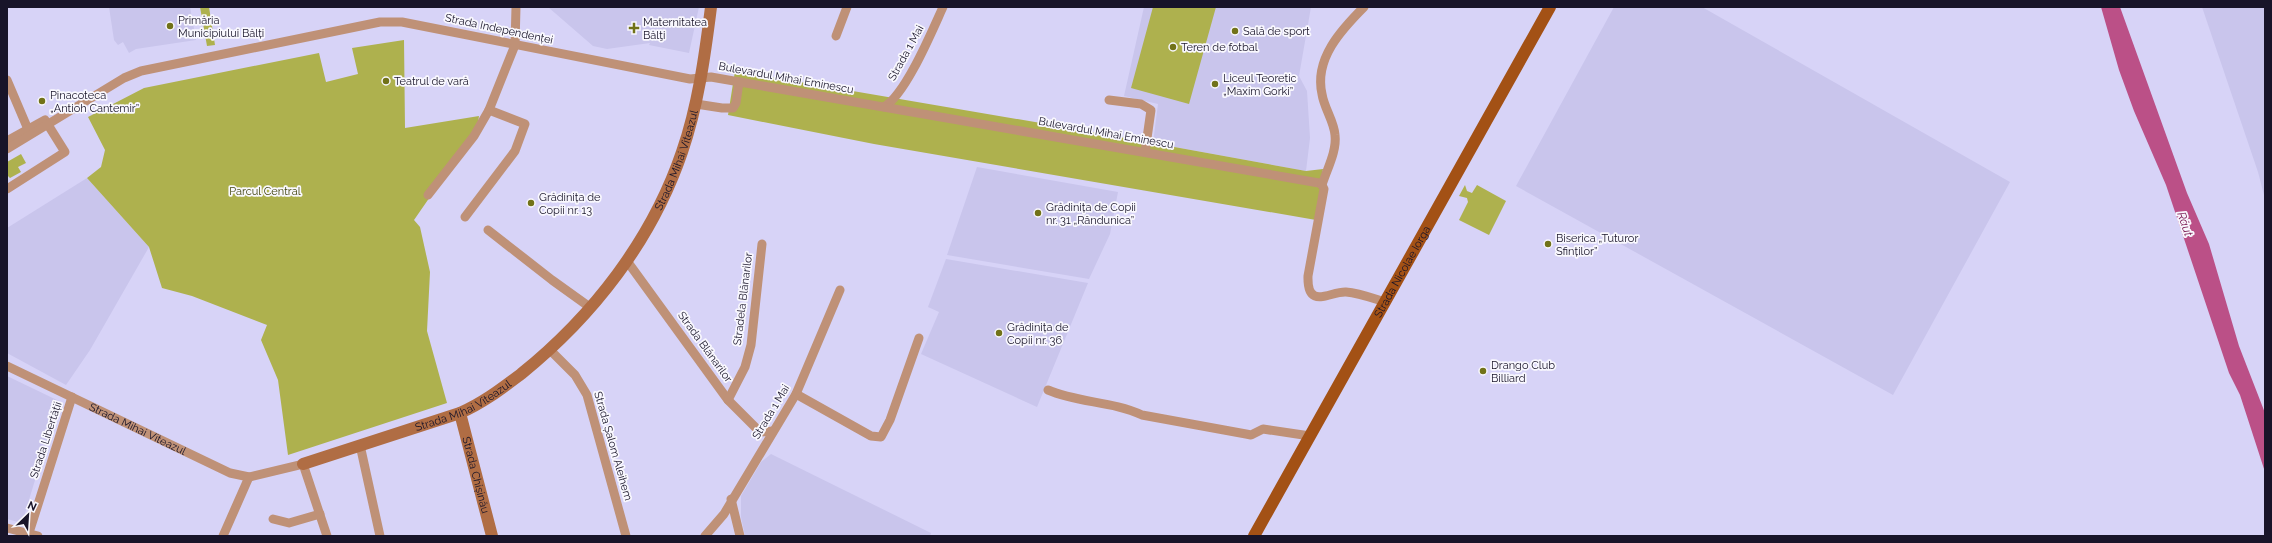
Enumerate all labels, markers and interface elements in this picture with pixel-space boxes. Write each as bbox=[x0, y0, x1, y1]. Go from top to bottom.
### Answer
street label: Strada Independenței bbox=[444, 11, 554, 47]
place label: Primăria Municipiului Bălți bbox=[178, 14, 264, 40]
place label: Maternitatea Bălţi bbox=[643, 16, 707, 42]
marker: Primăria Municipiului Bălți bbox=[165, 21, 175, 31]
marker: Maternitatea Bălţi bbox=[628, 22, 640, 34]
street label: Strada 1 Mai bbox=[885, 23, 927, 83]
place label: Sală de sport bbox=[1243, 25, 1310, 38]
marker: Sală de sport bbox=[1230, 26, 1240, 36]
place label: Teren de fotbal bbox=[1181, 41, 1258, 54]
marker: Teren de fotbal bbox=[1168, 42, 1178, 52]
street label: Bulevardul Mihai Eminescu bbox=[717, 60, 855, 96]
place label: Liceul Teoretic „Maxim Gorki” bbox=[1223, 72, 1297, 98]
place label: Teatrul de vară bbox=[394, 75, 469, 88]
marker: Teatrul de vară bbox=[381, 76, 391, 86]
marker: Liceul Teoretic „Maxim Gorki” bbox=[1210, 79, 1220, 89]
place label: Pinacoteca „Antioh Cantemir” bbox=[50, 89, 139, 115]
marker: Pinacoteca „Antioh Cantemir” bbox=[37, 96, 47, 106]
street label: Strada Mihai Viteazul bbox=[652, 109, 700, 212]
street label: Bulevardul Mihai Eminescu bbox=[1037, 115, 1175, 151]
park label: Parcul Central bbox=[229, 185, 301, 198]
place label: Grădinița de Copii nr. 13 bbox=[539, 191, 601, 217]
marker: Grădinița de Copii nr. 13 bbox=[526, 198, 536, 208]
place label: Grădinița de Copii nr. 31 „Rândunica” bbox=[1046, 201, 1136, 227]
marker: Grădinița de Copii nr. 31 „Rândunica” bbox=[1033, 208, 1043, 218]
water label: Răut bbox=[2174, 210, 2196, 238]
street label: Strada Nicolae Iorga bbox=[1371, 223, 1433, 320]
place label: Biserica „Tuturor Sfinților” bbox=[1556, 232, 1638, 258]
marker: Biserica „Tuturor Sfinților” bbox=[1543, 239, 1553, 249]
street label: Stradela Blănarilor bbox=[731, 252, 755, 346]
street label: Strada Blănarilor bbox=[675, 309, 735, 385]
place label: Grădinița de Copii nr. 36 bbox=[1007, 321, 1069, 347]
marker: Grădinița de Copii nr. 36 bbox=[994, 328, 1004, 338]
place label: Drango Club Billiard bbox=[1491, 359, 1555, 385]
marker: Drango Club Billiard bbox=[1478, 366, 1488, 376]
street label: Strada Mihai Viteazul bbox=[413, 377, 514, 434]
street label: Strada 1 Mai bbox=[750, 382, 792, 442]
street label: Strada Șalom Aleihem bbox=[591, 390, 635, 502]
street label: Strada Libertății bbox=[27, 400, 65, 480]
street label: Strada Mihai Viteazul bbox=[87, 400, 188, 458]
street label: Strada Chișinău bbox=[460, 435, 492, 515]
north arrow bbox=[8, 495, 48, 535]
text: N bbox=[25, 499, 39, 514]

